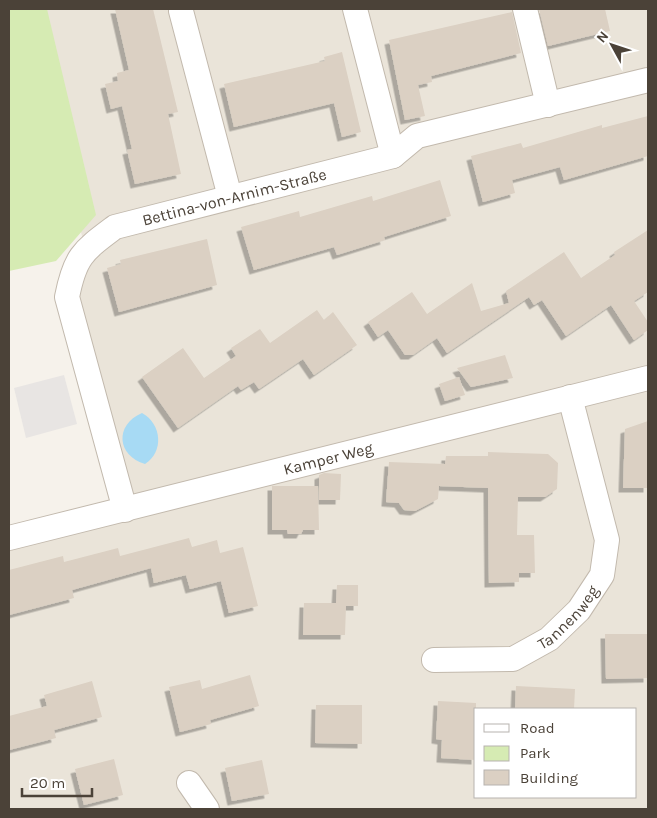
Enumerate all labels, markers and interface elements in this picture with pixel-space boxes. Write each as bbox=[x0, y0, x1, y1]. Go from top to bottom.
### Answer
north arrow bbox=[587, 20, 637, 70]
text: N bbox=[593, 28, 612, 46]
street label: Bettina-von-Arnim-Straße bbox=[140, 164, 328, 230]
street label: Kamper Weg bbox=[281, 438, 375, 479]
street label: Tannenweg bbox=[534, 582, 603, 654]
legend bbox=[474, 708, 637, 798]
text: Road bbox=[520, 719, 555, 737]
text: Park bbox=[520, 744, 550, 762]
scale bar bbox=[22, 766, 92, 798]
text: Building bbox=[520, 769, 578, 787]
text: 20 m bbox=[30, 774, 65, 792]

